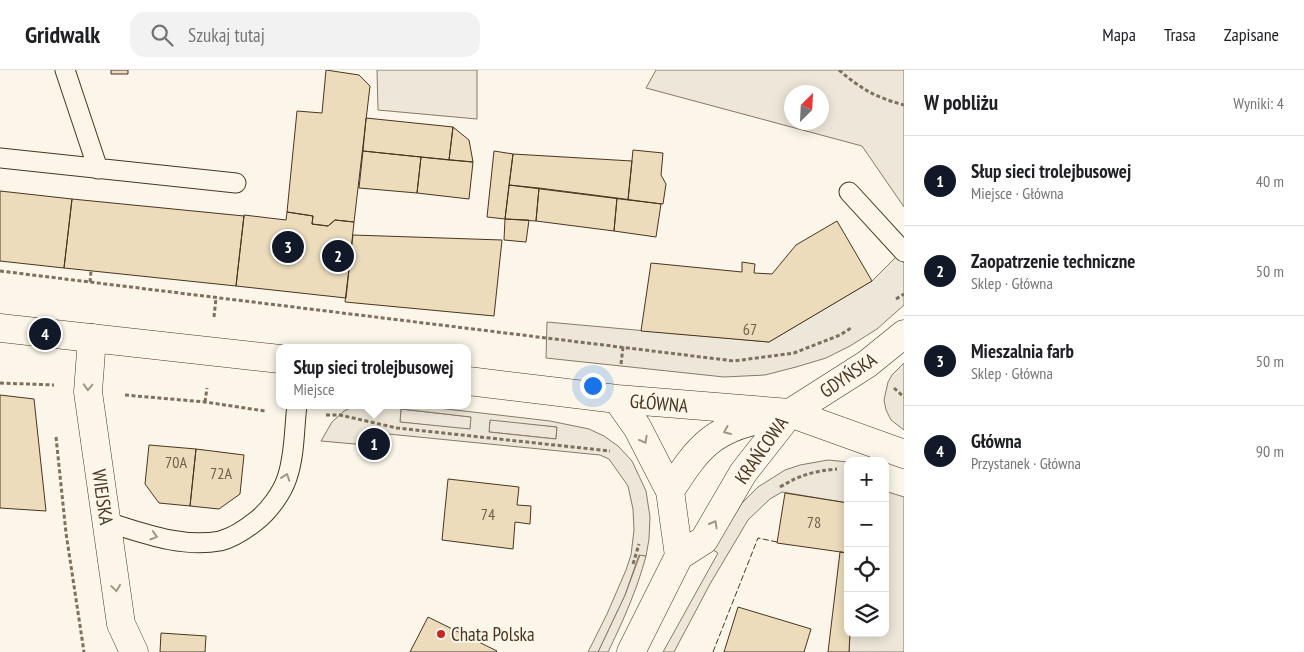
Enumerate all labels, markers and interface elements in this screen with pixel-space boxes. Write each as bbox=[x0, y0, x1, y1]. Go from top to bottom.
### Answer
search box bbox=[130, 12, 480, 57]
text: Gridwalk bbox=[25, 19, 100, 50]
icon: search bbox=[148, 21, 176, 49]
text: Szukaj tutaj bbox=[188, 23, 265, 47]
text: Mapa bbox=[1102, 23, 1136, 46]
text: Trasa bbox=[1164, 23, 1196, 46]
text: Zapisane bbox=[1224, 23, 1279, 46]
north arrow bbox=[784, 85, 829, 130]
text: W pobliżu bbox=[924, 89, 998, 116]
text: Wyniki: 4 bbox=[1233, 93, 1284, 113]
text: Słup sieci trolejbusowej bbox=[971, 159, 1131, 183]
text: 1 bbox=[936, 171, 944, 191]
text: 40 m bbox=[1256, 171, 1284, 191]
text: Miejsce · Główna bbox=[971, 183, 1064, 203]
pin: 3 bbox=[272, 228, 304, 266]
pin: 2 bbox=[322, 237, 354, 275]
text: Zaopatrzenie techniczne bbox=[971, 249, 1135, 273]
text: 2 bbox=[936, 261, 944, 281]
text: 50 m bbox=[1256, 261, 1284, 281]
text: Sklep · Główna bbox=[971, 273, 1053, 293]
pin: 4 bbox=[29, 315, 61, 353]
house number: 67 bbox=[743, 319, 757, 339]
text: Mieszalnia farb bbox=[971, 339, 1074, 363]
popup bbox=[276, 344, 471, 409]
street label: GDYŃSKA bbox=[815, 347, 881, 403]
text: 3 bbox=[936, 351, 944, 371]
text: 50 m bbox=[1256, 351, 1284, 371]
text: Słup sieci trolejbusowej bbox=[293, 355, 454, 379]
text: Sklep · Główna bbox=[971, 363, 1053, 383]
your location bbox=[580, 373, 606, 399]
text: Miejsce bbox=[293, 379, 335, 399]
one-way arrow bbox=[83, 383, 94, 391]
street label: GŁÓWNA bbox=[629, 389, 689, 417]
street label: KRAŃCOWA bbox=[729, 412, 793, 488]
one-way arrow bbox=[723, 424, 732, 435]
pin: 1 bbox=[358, 425, 390, 463]
text: Główna bbox=[971, 429, 1022, 453]
one-way arrow bbox=[638, 434, 648, 443]
text: 4 bbox=[936, 441, 944, 461]
text: 90 m bbox=[1256, 441, 1284, 461]
house number: 70A bbox=[165, 452, 187, 472]
text: Przystanek · Główna bbox=[971, 453, 1081, 473]
map controls bbox=[844, 457, 889, 637]
button: + bbox=[844, 457, 889, 502]
house number: 72A bbox=[210, 463, 232, 483]
street label: WIEJSKA bbox=[87, 468, 119, 526]
one-way arrow bbox=[280, 473, 290, 482]
button: − bbox=[844, 502, 889, 547]
house number: 74 bbox=[481, 504, 495, 524]
house number: 78 bbox=[807, 512, 821, 532]
one-way arrow bbox=[707, 520, 717, 529]
one-way arrow bbox=[149, 531, 157, 541]
button: locate bbox=[844, 547, 889, 592]
one-way arrow bbox=[110, 584, 121, 592]
button: layers bbox=[844, 592, 889, 637]
place label: Chata Polska bbox=[451, 622, 535, 646]
marker: Chata Polska bbox=[435, 628, 447, 640]

